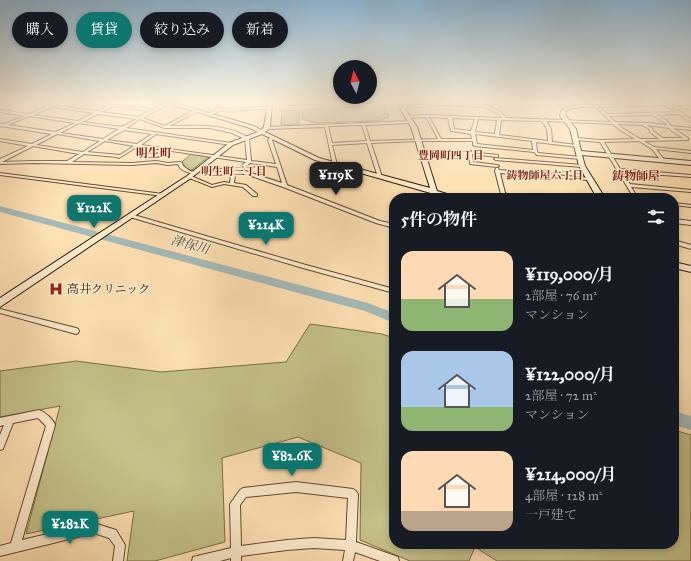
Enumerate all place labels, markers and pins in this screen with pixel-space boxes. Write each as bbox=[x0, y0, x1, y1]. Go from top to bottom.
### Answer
pin: ¥119K bbox=[308, 162, 364, 196]
pin: ¥122K bbox=[66, 195, 122, 229]
pin: ¥214K bbox=[238, 212, 294, 246]
hospital icon: 高井クリニック bbox=[48, 281, 64, 297]
place label: 高井クリニック bbox=[67, 282, 150, 296]
pin: ¥82.6K bbox=[259, 443, 325, 477]
pin: ¥282K bbox=[42, 511, 98, 545]

